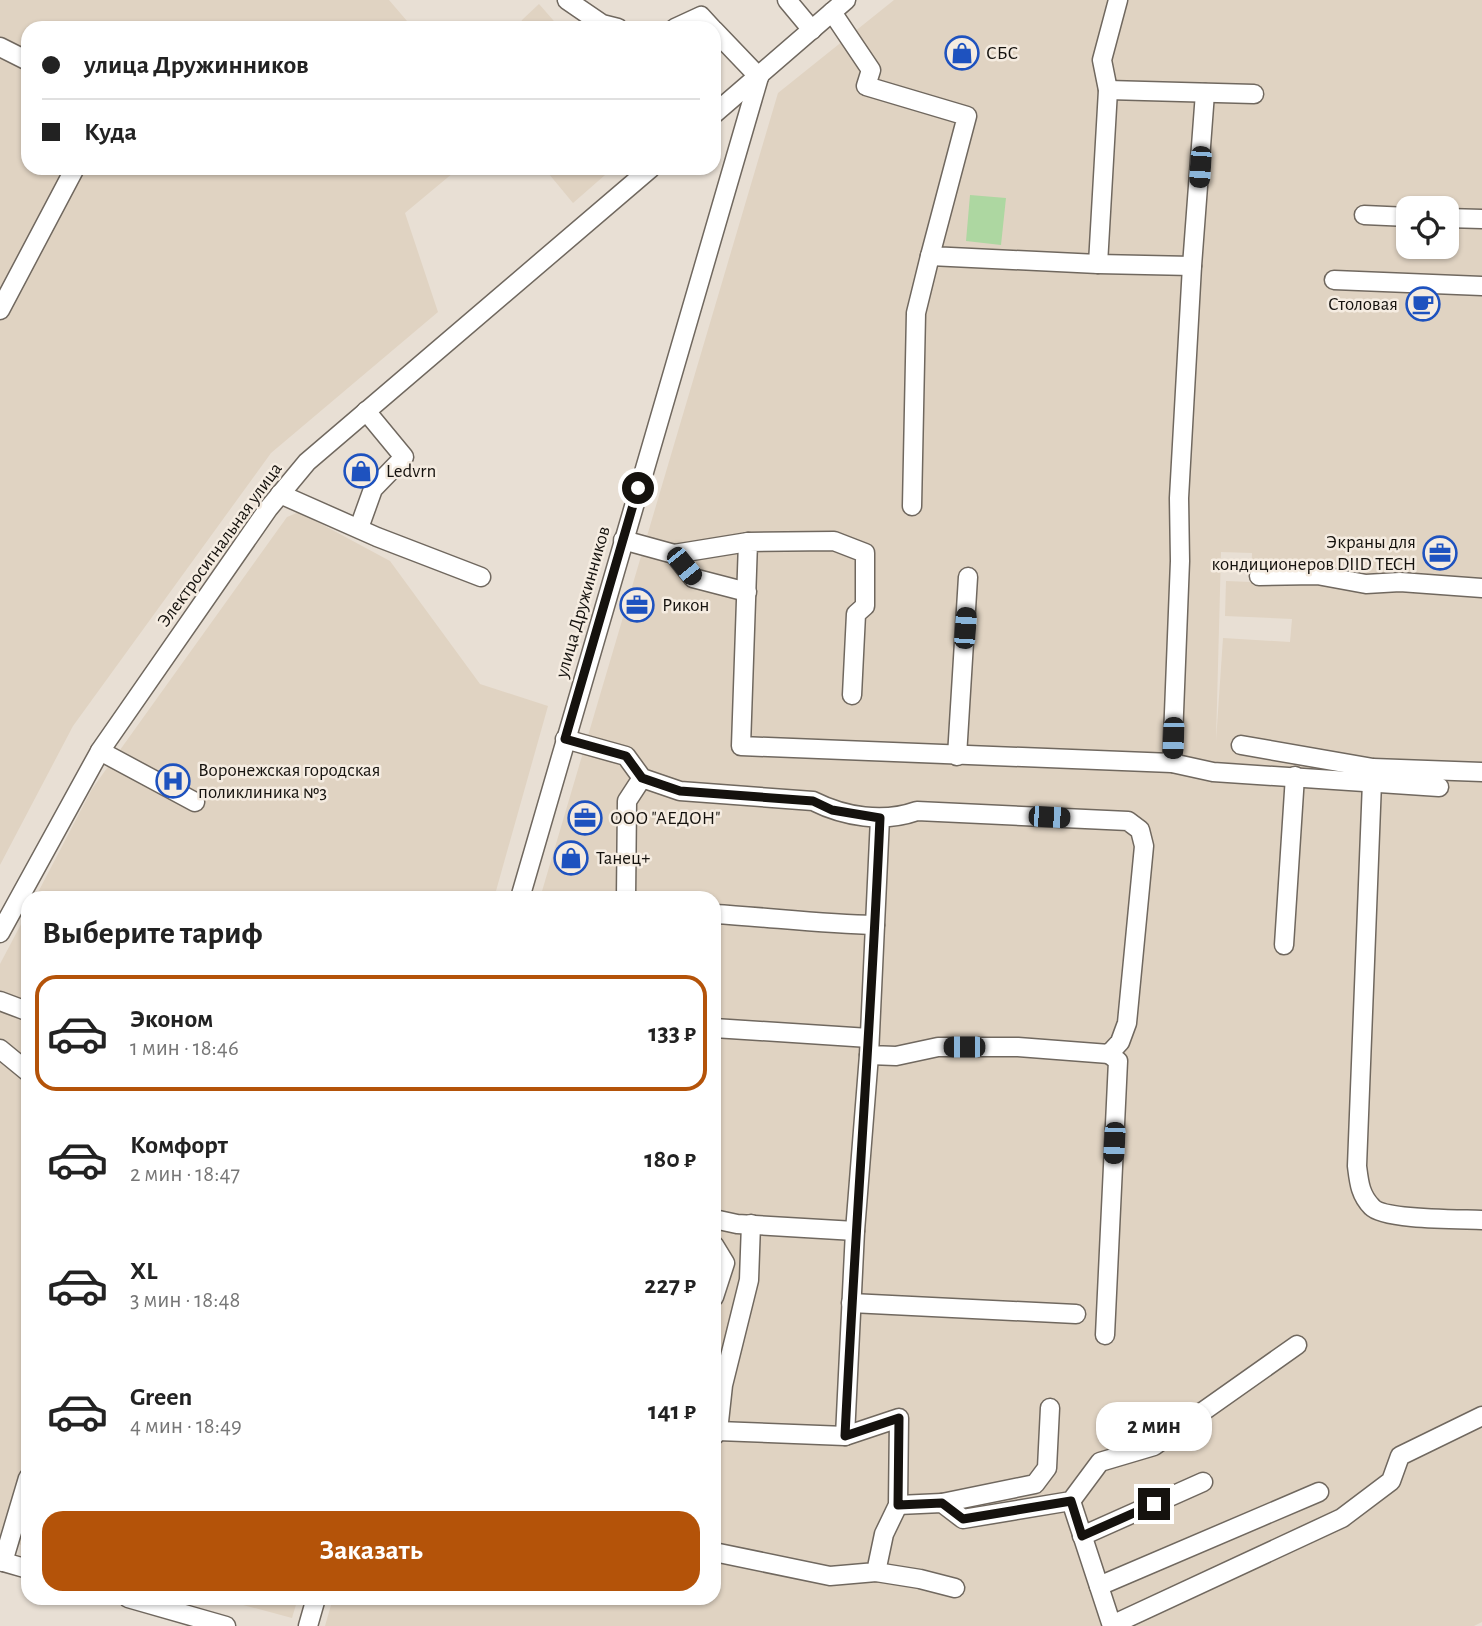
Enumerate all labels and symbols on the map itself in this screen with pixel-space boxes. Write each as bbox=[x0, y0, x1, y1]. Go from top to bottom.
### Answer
shop icon: СБС bbox=[943, 34, 981, 72]
place label: СБС bbox=[986, 44, 1018, 63]
car bbox=[1189, 145, 1212, 189]
cafe icon: Столовая bbox=[1404, 285, 1442, 323]
place label: Столовая bbox=[1328, 295, 1398, 314]
shop icon: Ledvrn bbox=[342, 452, 380, 490]
street label: Электросигнальная улица bbox=[154, 459, 286, 631]
place label: Ledvrn bbox=[386, 462, 436, 481]
route start bbox=[622, 472, 654, 504]
street label: улица Дружинников bbox=[552, 524, 614, 681]
place label: Экраны для кондиционеров DIID TECH bbox=[1212, 533, 1416, 574]
office icon: Экраны для кондиционеров DIID TECH bbox=[1421, 534, 1459, 572]
car bbox=[663, 543, 706, 589]
office icon: Рикон bbox=[618, 586, 656, 624]
place label: Рикон bbox=[662, 596, 709, 615]
car bbox=[954, 606, 977, 650]
car bbox=[1162, 717, 1185, 759]
place label: Воронежская городская поликлиника №3 bbox=[198, 761, 380, 802]
hospital icon: Воронежская городская поликлиника №3 bbox=[154, 762, 192, 800]
office icon: ООО "АЕДОН" bbox=[566, 799, 604, 837]
car bbox=[1028, 805, 1071, 829]
place label: ООО "АЕДОН" bbox=[610, 809, 721, 828]
shop icon: Танец+ bbox=[552, 839, 590, 877]
place label: Танец+ bbox=[596, 849, 650, 868]
car bbox=[944, 1037, 986, 1058]
car bbox=[1103, 1121, 1126, 1165]
callout: 2 мин bbox=[1096, 1402, 1212, 1452]
route end bbox=[1138, 1488, 1170, 1520]

